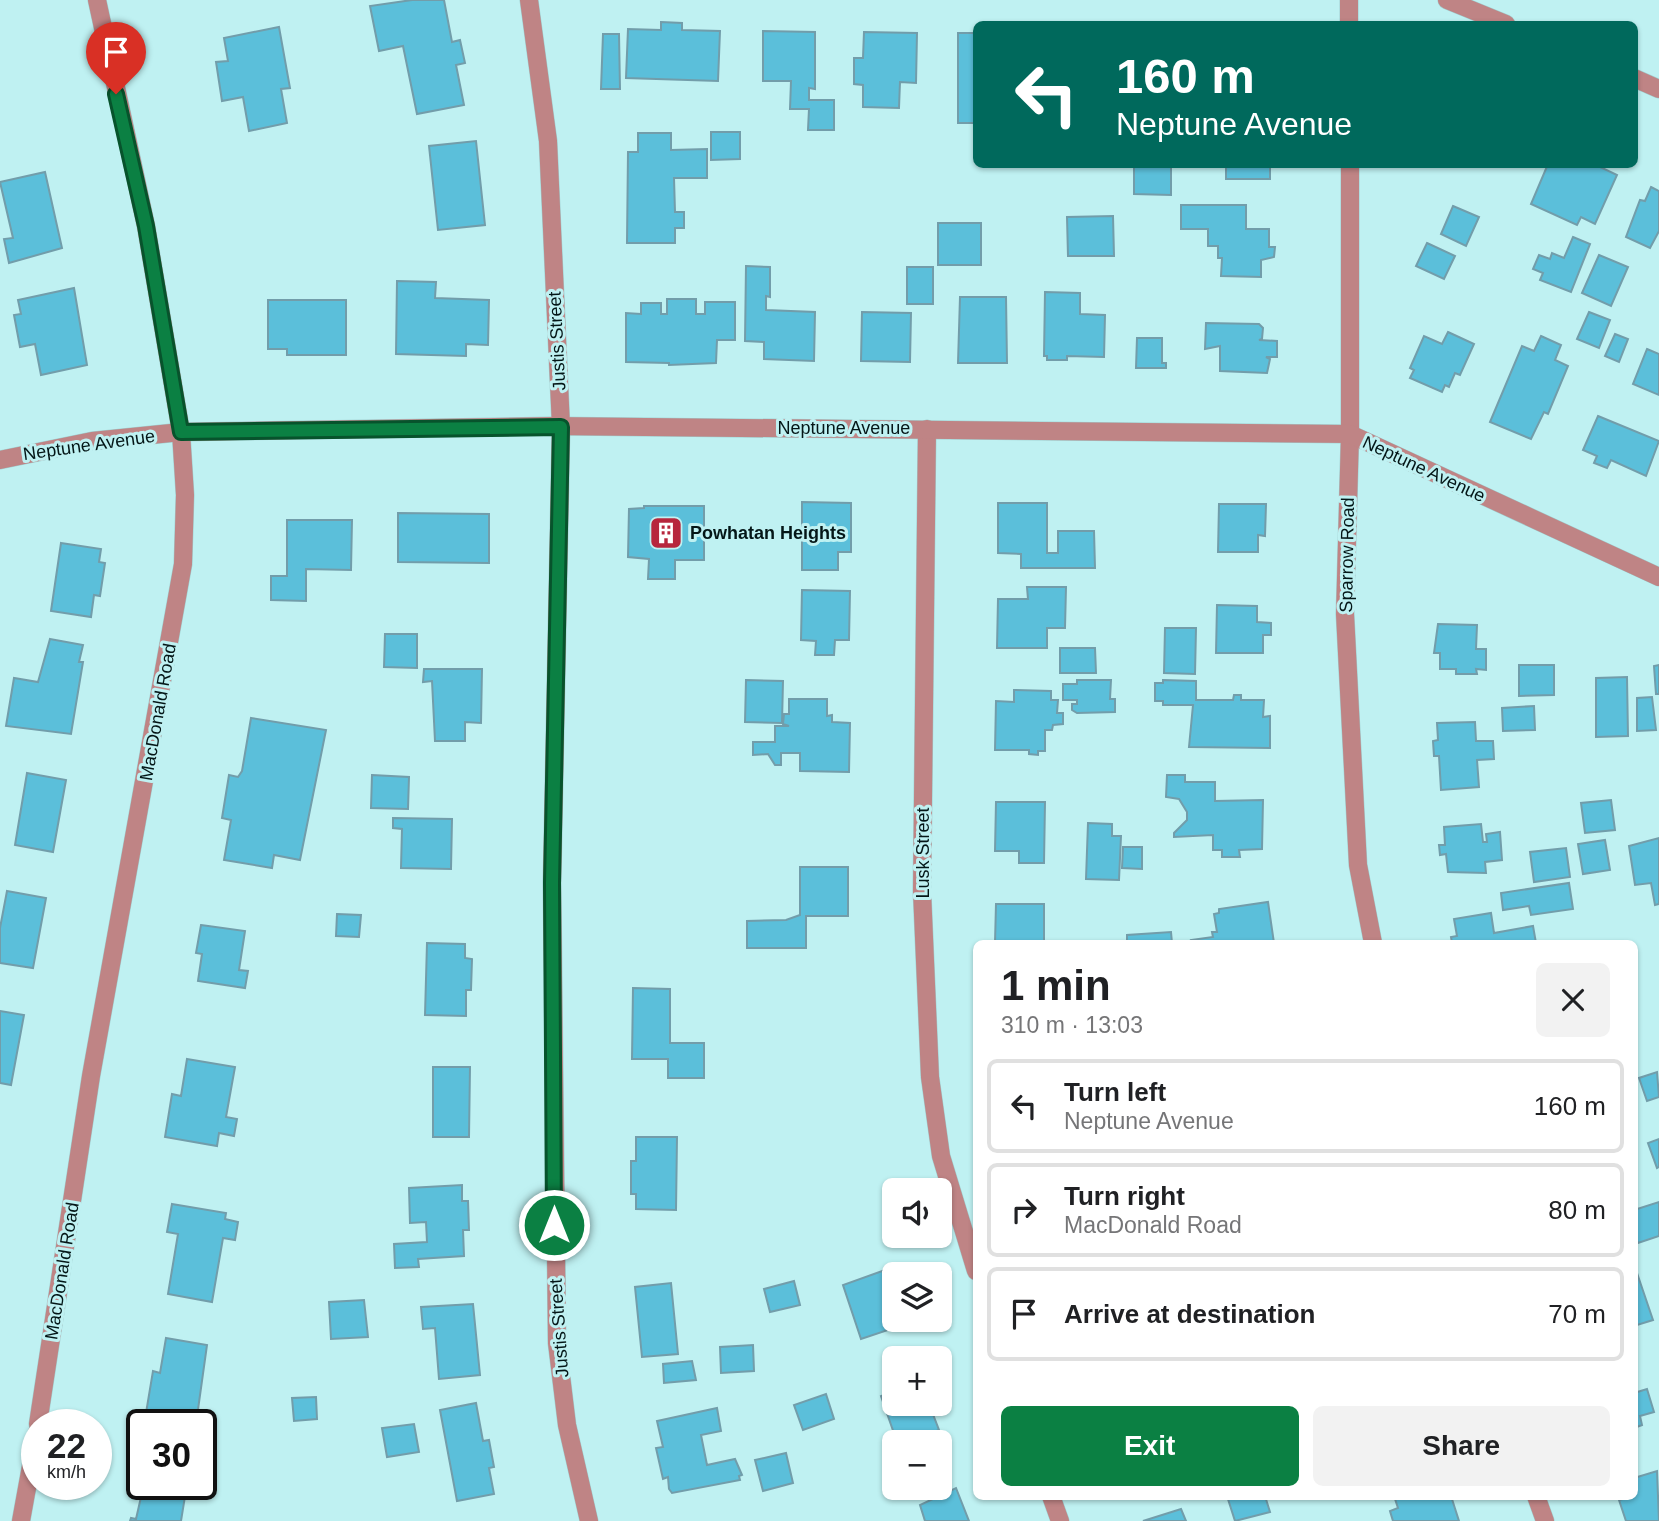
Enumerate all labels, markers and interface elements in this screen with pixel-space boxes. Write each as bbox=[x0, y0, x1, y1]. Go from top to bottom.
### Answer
pin bbox=[86, 22, 146, 94]
icon: arrive bbox=[97, 33, 135, 71]
icon: left bbox=[1001, 49, 1092, 140]
text: 160 m bbox=[1116, 49, 1255, 103]
text: Neptune Avenue bbox=[1116, 106, 1352, 142]
street label: Justis Street bbox=[544, 291, 570, 391]
street label: Neptune Avenue bbox=[778, 418, 910, 438]
street label: Neptune Avenue bbox=[22, 426, 156, 464]
street label: Neptune Avenue bbox=[1360, 432, 1488, 506]
street label: Sparrow Road bbox=[1336, 497, 1358, 613]
building icon: Powhatan Heights bbox=[647, 514, 685, 552]
place label: Powhatan Heights bbox=[690, 523, 846, 543]
street label: MacDonald Road bbox=[136, 642, 180, 782]
street label: Lusk Street bbox=[913, 807, 933, 899]
text: 1 min bbox=[1001, 962, 1111, 1009]
button: close bbox=[1536, 963, 1610, 1037]
text: 310 m · 13:03 bbox=[1001, 1012, 1143, 1038]
text: Turn left bbox=[1064, 1077, 1166, 1107]
icon: left bbox=[1005, 1087, 1043, 1125]
text: 160 m bbox=[1534, 1091, 1606, 1121]
text: Neptune Avenue bbox=[1064, 1108, 1234, 1134]
map controls bbox=[882, 1178, 952, 1500]
button: sound bbox=[882, 1178, 952, 1248]
text: Turn right bbox=[1064, 1181, 1185, 1211]
position arrow bbox=[517, 1188, 591, 1262]
icon: right bbox=[1005, 1191, 1043, 1229]
text: 80 m bbox=[1548, 1195, 1606, 1225]
street label: MacDonald Road bbox=[41, 1201, 83, 1341]
text: MacDonald Road bbox=[1064, 1212, 1242, 1238]
button: layers bbox=[882, 1262, 952, 1332]
street label: Justis Street bbox=[546, 1278, 572, 1378]
icon: arrive bbox=[1005, 1295, 1043, 1333]
text: Arrive at destination bbox=[1064, 1299, 1315, 1329]
text: 70 m bbox=[1548, 1299, 1606, 1329]
button: + bbox=[882, 1346, 952, 1416]
button: Exit bbox=[1001, 1406, 1299, 1486]
button: Share bbox=[1313, 1406, 1610, 1486]
speed limit sign: 30 bbox=[126, 1409, 217, 1500]
text: 22 bbox=[47, 1426, 86, 1465]
button: − bbox=[882, 1430, 952, 1500]
text: km/h bbox=[47, 1462, 86, 1482]

